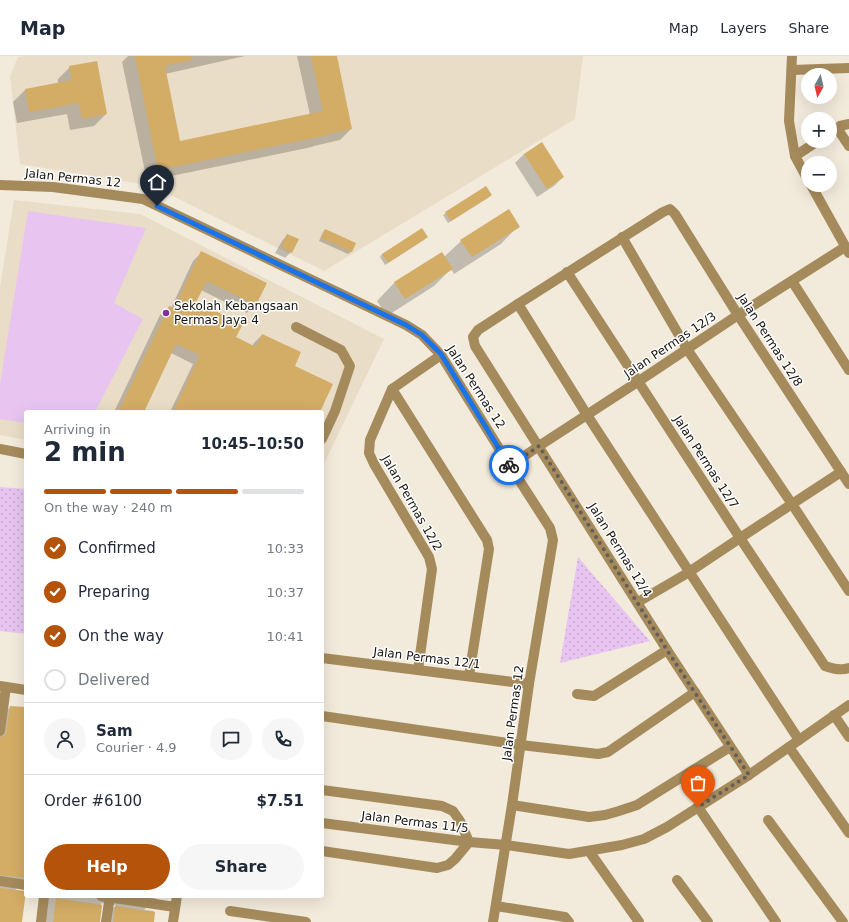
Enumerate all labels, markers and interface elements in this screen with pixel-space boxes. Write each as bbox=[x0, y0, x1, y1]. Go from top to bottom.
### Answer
text: Map bbox=[20, 17, 65, 39]
text: Map bbox=[669, 20, 698, 36]
text: Layers bbox=[720, 20, 767, 36]
text: Share bbox=[789, 20, 829, 36]
north arrow bbox=[801, 68, 837, 104]
map controls bbox=[801, 68, 837, 192]
button: + bbox=[801, 112, 837, 148]
button: − bbox=[801, 156, 837, 192]
pin bbox=[140, 165, 174, 206]
street label: Jalan Permas 12 bbox=[23, 166, 122, 190]
icon: home bbox=[146, 171, 168, 193]
street label: Jalan Permas 12/8 bbox=[734, 290, 805, 389]
place label: Sekolah Kebangsaan Permas Jaya 4 bbox=[174, 299, 298, 327]
marker: Sekolah Kebangsaan Permas Jaya 4 bbox=[161, 308, 171, 318]
street label: Jalan Permas 12/3 bbox=[620, 309, 719, 382]
street label: Jalan Permas 12 bbox=[443, 342, 508, 431]
street label: Jalan Permas 12/7 bbox=[670, 412, 741, 511]
text: Arriving in bbox=[44, 422, 111, 437]
text: 10:45–10:50 bbox=[201, 435, 304, 453]
text: 2 min bbox=[44, 437, 126, 467]
courier bbox=[489, 445, 529, 485]
street label: Jalan Permas 12/2 bbox=[378, 452, 445, 553]
icon: bike bbox=[498, 454, 520, 476]
text: On the way · 240 m bbox=[44, 500, 172, 515]
street label: Jalan Permas 12/4 bbox=[585, 500, 655, 599]
icon: check bbox=[44, 537, 66, 559]
text: Confirmed bbox=[78, 539, 156, 557]
text: 10:33 bbox=[267, 541, 304, 556]
icon: check bbox=[44, 581, 66, 603]
text: Preparing bbox=[78, 583, 150, 601]
text: 10:37 bbox=[267, 585, 304, 600]
icon: check bbox=[44, 625, 66, 647]
text: On the way bbox=[78, 627, 164, 645]
text: 10:41 bbox=[267, 629, 304, 644]
street label: Jalan Permas 12/1 bbox=[372, 644, 481, 672]
street label: Jalan Permas 12 bbox=[499, 664, 527, 763]
text: Delivered bbox=[78, 671, 150, 689]
button: person bbox=[44, 718, 86, 760]
button: chat bbox=[210, 718, 252, 760]
button: phone bbox=[262, 718, 304, 760]
text: Sam bbox=[96, 722, 133, 740]
text: Courier · 4.9 bbox=[96, 740, 177, 755]
pin bbox=[681, 766, 715, 807]
icon: bag bbox=[687, 772, 709, 794]
text: Order #6100 bbox=[44, 792, 142, 810]
text: $7.51 bbox=[257, 792, 304, 810]
street label: Jalan Permas 11/5 bbox=[360, 808, 469, 836]
button: Help bbox=[44, 844, 170, 890]
button: Share bbox=[178, 844, 304, 890]

